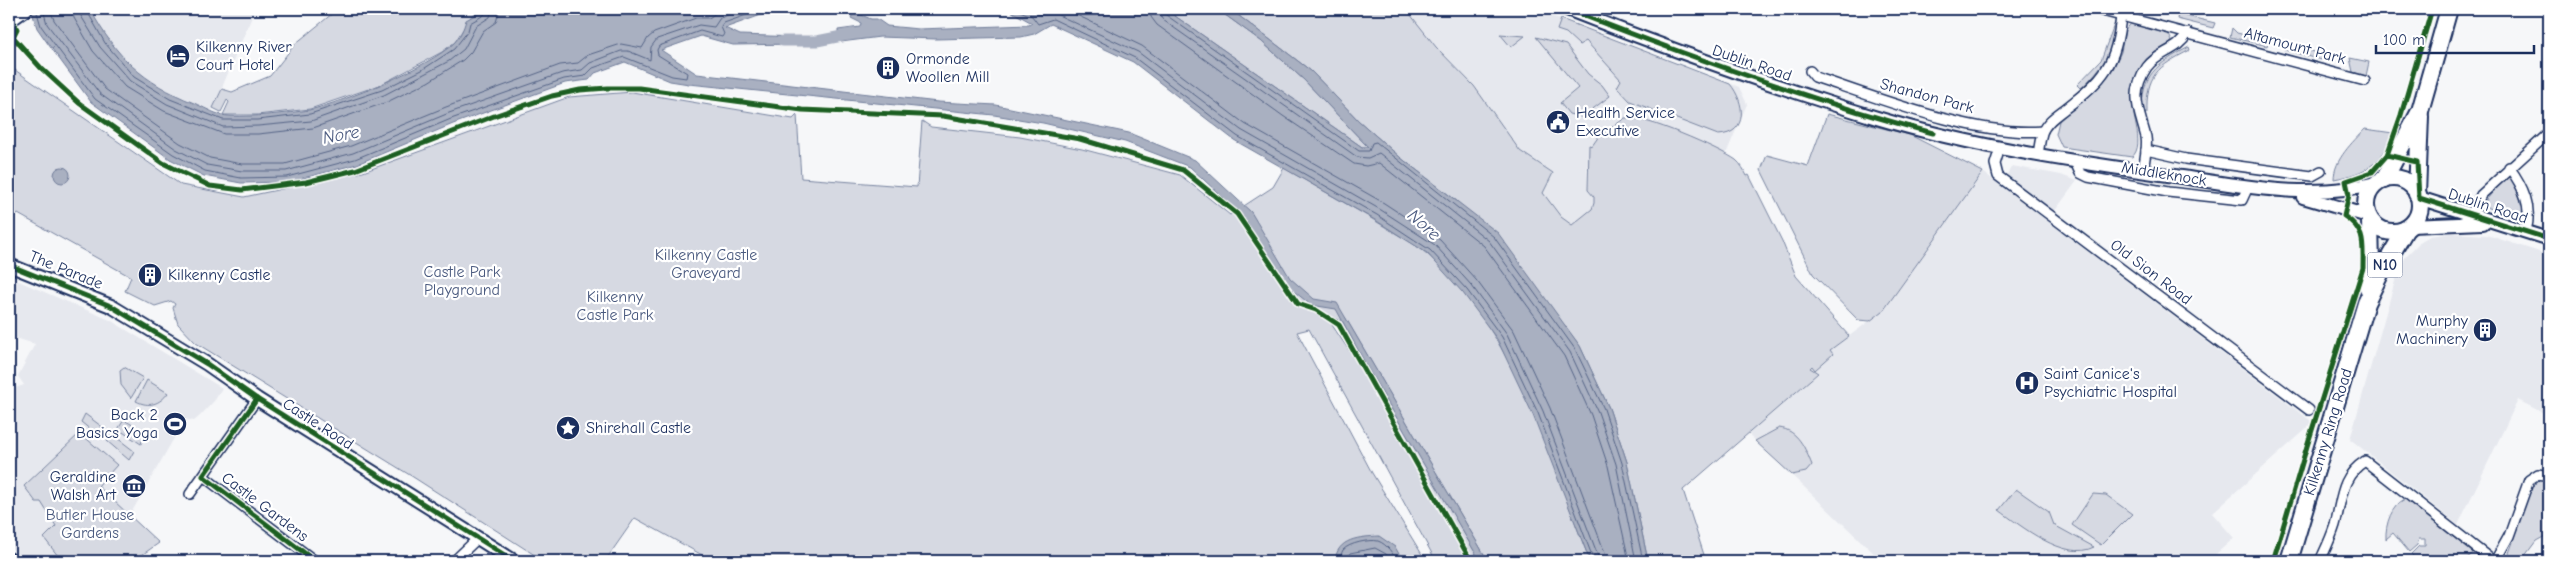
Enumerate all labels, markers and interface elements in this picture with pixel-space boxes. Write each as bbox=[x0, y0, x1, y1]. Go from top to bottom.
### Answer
scale bar bbox=[2376, 22, 2533, 54]
street label: Altamount Park bbox=[2242, 24, 2348, 68]
text: 100 m bbox=[2383, 31, 2425, 49]
place label: Kilkenny River Court Hotel bbox=[196, 38, 292, 74]
street label: Dublin Road bbox=[1710, 41, 1794, 85]
hotel icon: Kilkenny River Court Hotel bbox=[165, 43, 191, 69]
place label: Ormonde Woollen Mill bbox=[906, 50, 989, 86]
building icon: Ormonde Woollen Mill bbox=[875, 55, 901, 81]
street label: Shandon Park bbox=[1878, 75, 1976, 117]
place label: Health Service Executive bbox=[1576, 104, 1675, 140]
public building icon: Health Service Executive bbox=[1545, 109, 1571, 135]
water label: Nore bbox=[321, 121, 361, 149]
street label: Middleknock bbox=[2120, 158, 2208, 190]
street label: Dublin Road bbox=[2446, 185, 2530, 227]
water label: Nore bbox=[1403, 205, 1445, 245]
street label: Old Sion Road bbox=[2107, 236, 2195, 308]
park label: Kilkenny Castle Graveyard bbox=[655, 246, 757, 282]
street label: The Parade bbox=[27, 247, 105, 293]
road number: N10 bbox=[2368, 252, 2402, 278]
building icon: Kilkenny Castle bbox=[137, 262, 163, 288]
park label: Castle Park Playground bbox=[424, 263, 501, 299]
place label: Kilkenny Castle bbox=[168, 266, 271, 284]
park label: Kilkenny Castle Park bbox=[577, 288, 654, 324]
place label: Murphy Machinery bbox=[2396, 312, 2469, 348]
building icon: Murphy Machinery bbox=[2472, 317, 2498, 343]
place label: Saint Canice's Psychiatric Hospital bbox=[2044, 365, 2177, 401]
street label: Kilkenny Ring Road bbox=[2300, 366, 2356, 498]
hospital icon: Saint Canice's Psychiatric Hospital bbox=[2014, 370, 2040, 396]
street label: Castle Road bbox=[279, 394, 357, 454]
place label: Back 2 Basics Yoga bbox=[76, 406, 158, 442]
sports icon: Back 2 Basics Yoga bbox=[162, 411, 188, 437]
place icon: Shirehall Castle bbox=[555, 415, 581, 441]
place label: Shirehall Castle bbox=[586, 419, 691, 437]
place label: Geraldine Walsh Art bbox=[50, 468, 116, 504]
street label: Castle Gardens bbox=[218, 469, 312, 546]
museum icon: Geraldine Walsh Art bbox=[121, 473, 147, 499]
park label: Butler House Gardens bbox=[46, 506, 134, 542]

